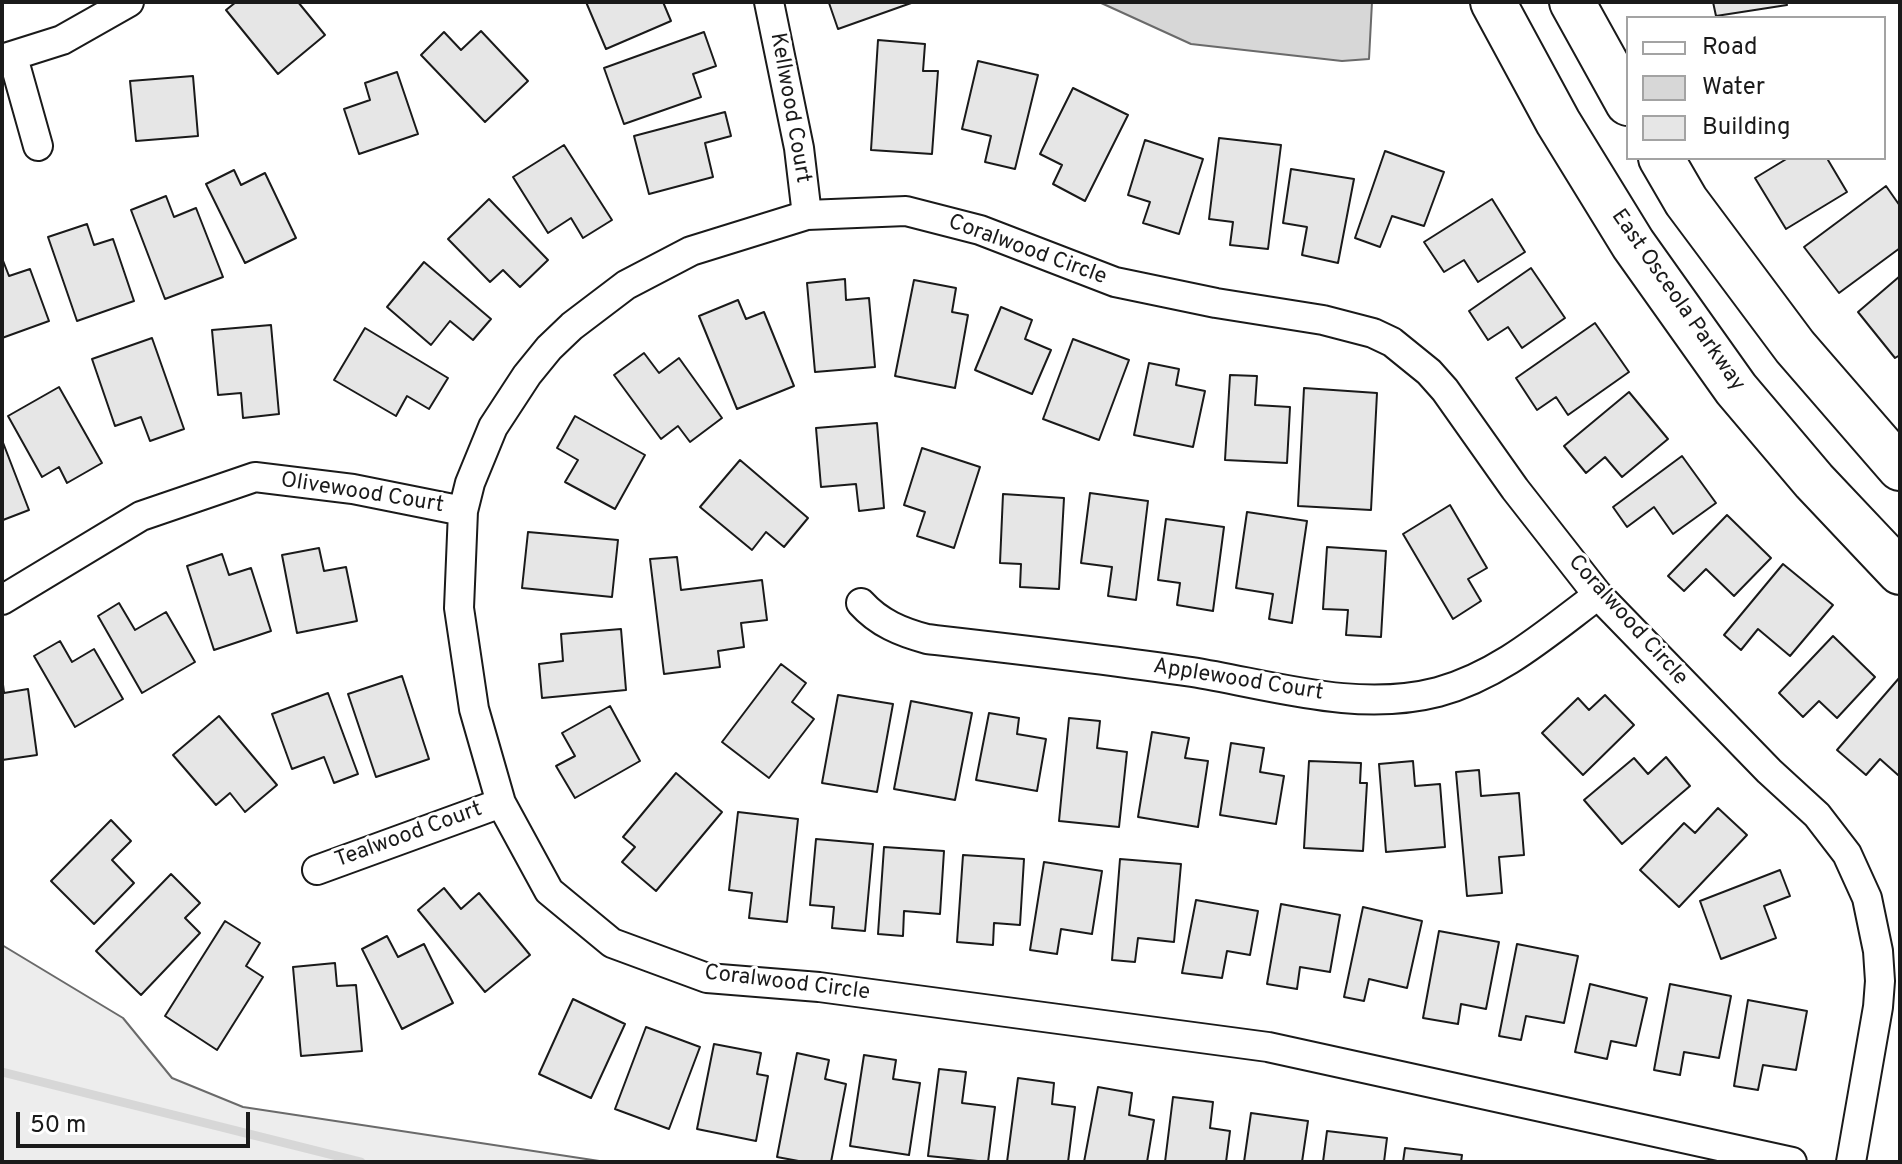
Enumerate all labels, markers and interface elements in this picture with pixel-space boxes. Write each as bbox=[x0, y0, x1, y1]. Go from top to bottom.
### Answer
legend bbox=[1626, 16, 1886, 160]
street label: Kellwood Court bbox=[763, 31, 815, 185]
text: Road bbox=[1702, 33, 1758, 63]
text: Water bbox=[1702, 73, 1765, 103]
text: Building bbox=[1702, 113, 1791, 143]
street label: East Osceola Parkway bbox=[1604, 205, 1750, 397]
street label: Coralwood Circle bbox=[944, 210, 1110, 292]
street label: Olivewood Court bbox=[279, 468, 445, 520]
street label: Coralwood Circle bbox=[1561, 550, 1693, 692]
street label: Applewood Court bbox=[1151, 655, 1325, 707]
street label: Tealwood Court bbox=[332, 797, 486, 875]
street label: Coralwood Circle bbox=[703, 961, 871, 1007]
scale bar bbox=[20, 1096, 254, 1146]
text: 50 m bbox=[30, 1111, 86, 1141]

